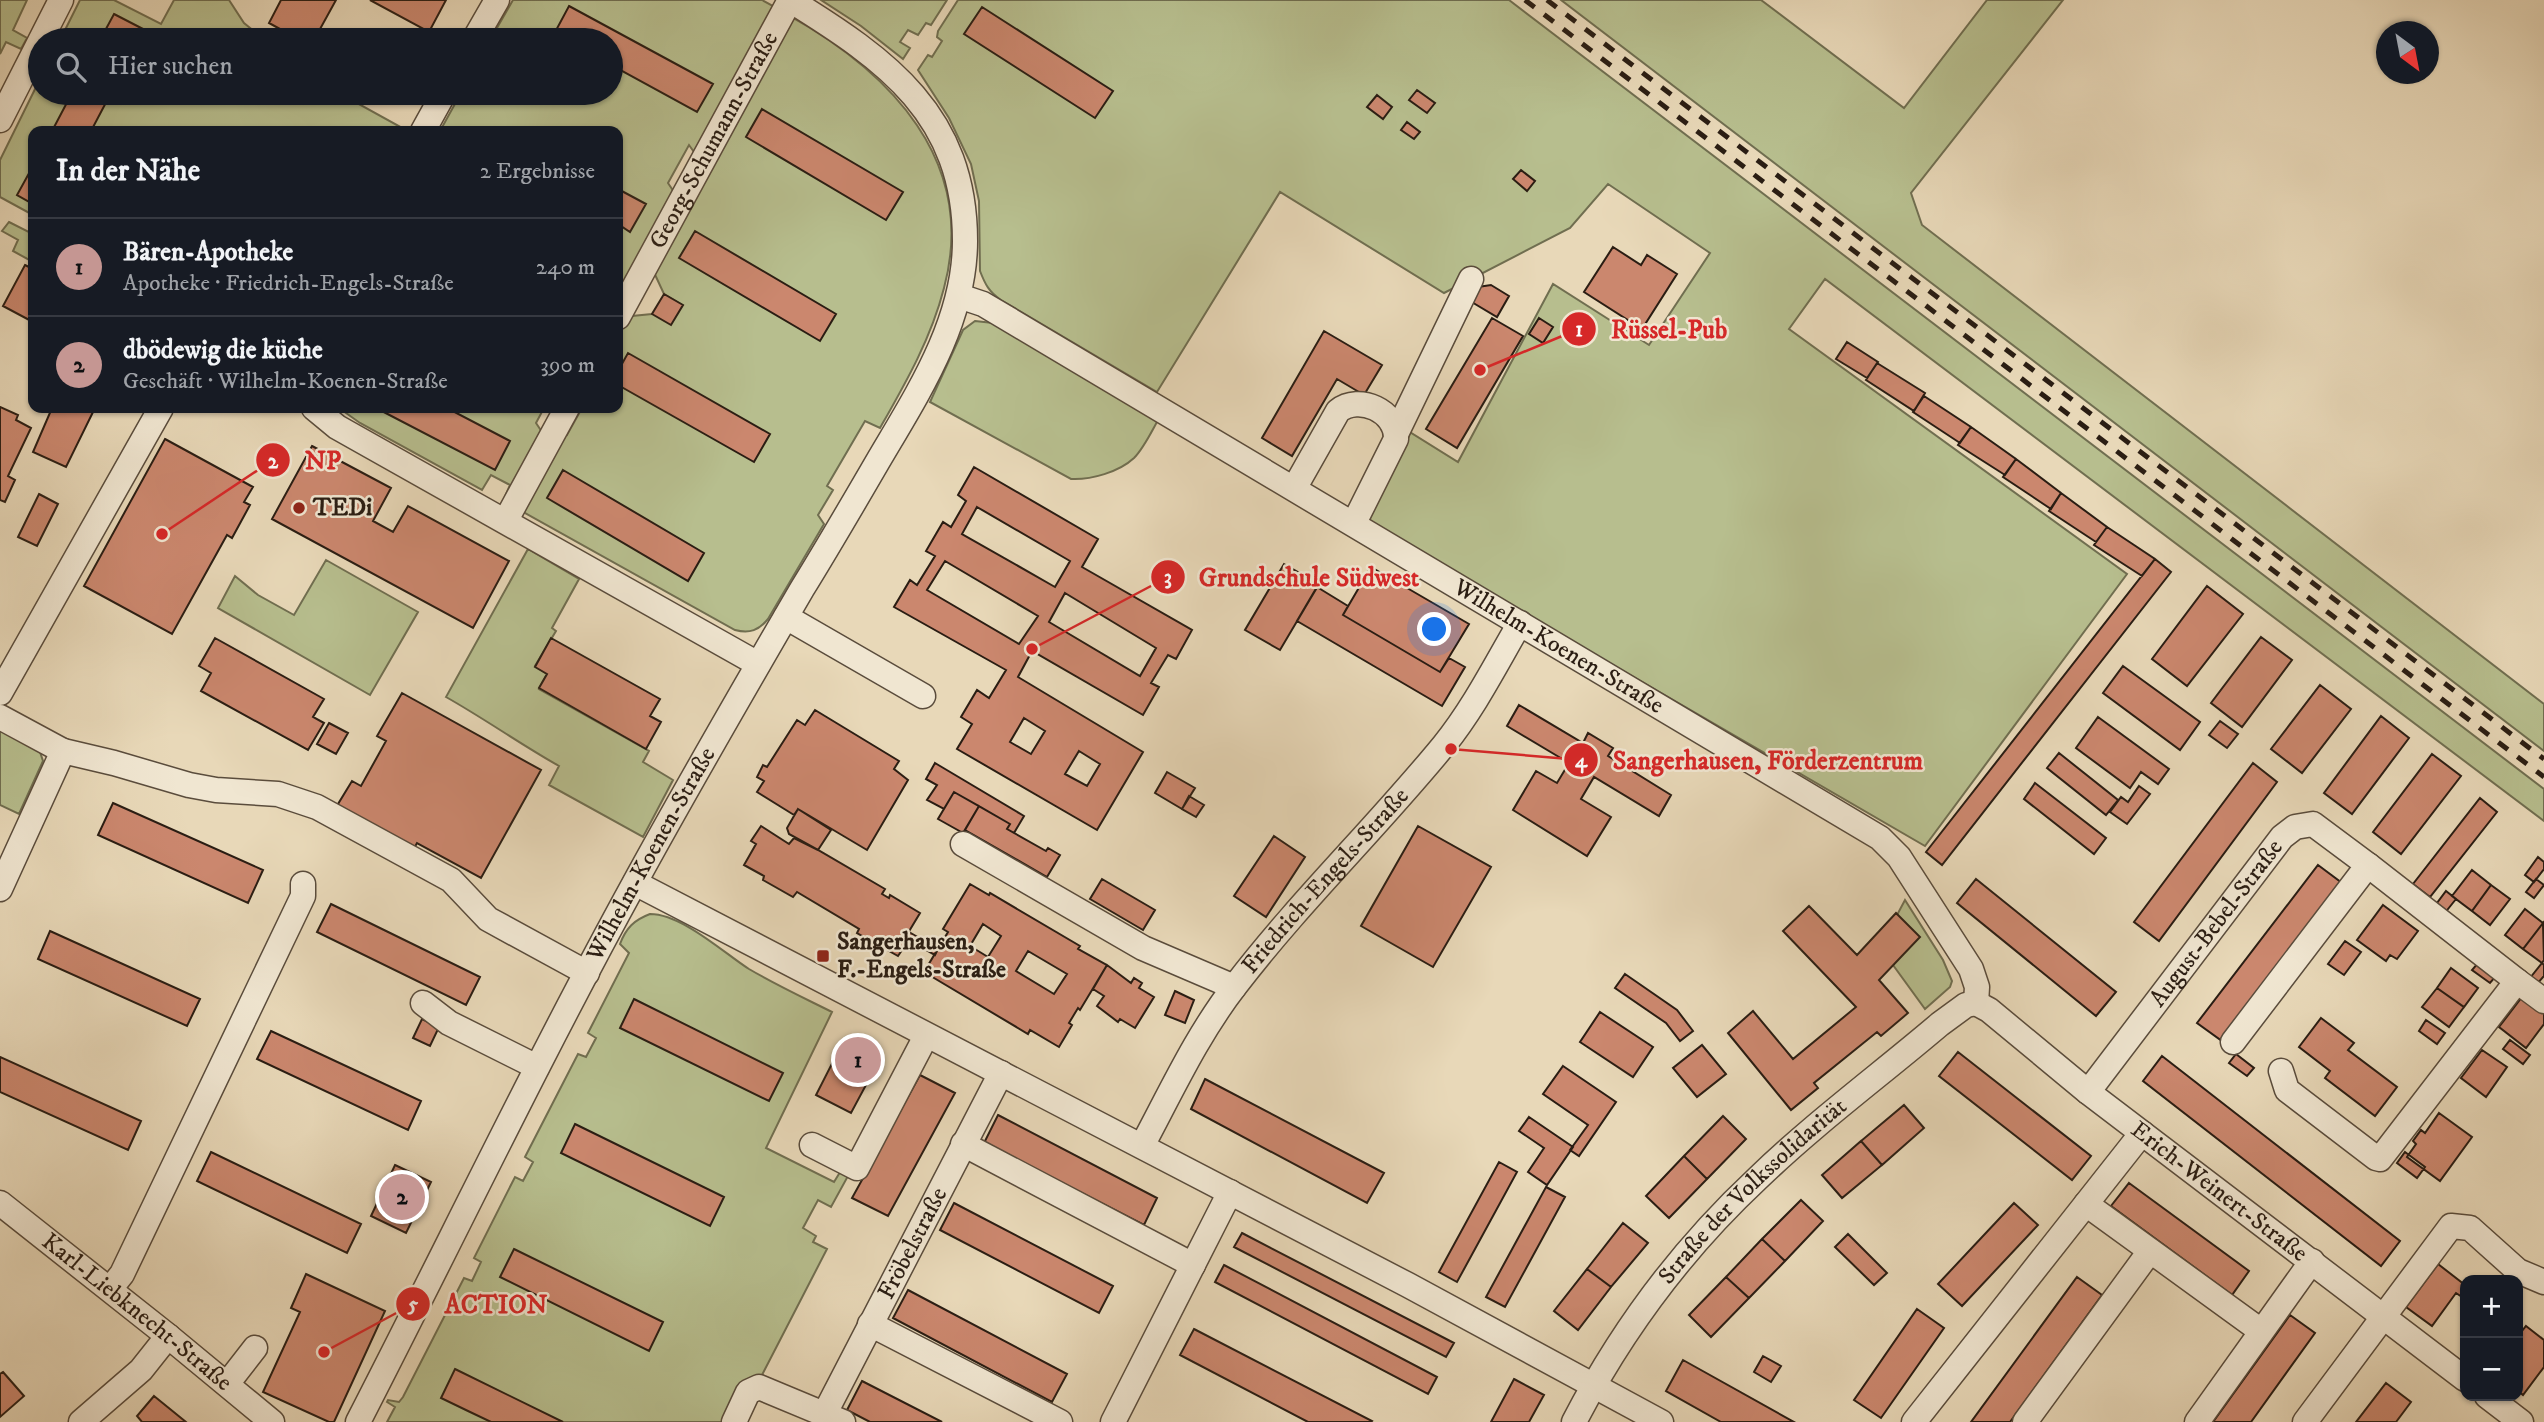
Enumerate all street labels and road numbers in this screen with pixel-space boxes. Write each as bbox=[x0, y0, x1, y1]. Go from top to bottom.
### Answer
street label: Georg-Schumann-Straße bbox=[643, 26, 785, 254]
street label: Wilhelm-Koenen-Straße bbox=[1447, 572, 1669, 721]
street label: Wilhelm-Koenen-Straße bbox=[580, 742, 722, 967]
street label: Friedrich-Engels-Straße bbox=[1235, 782, 1416, 980]
street label: August-Bebel-Straße bbox=[2143, 833, 2290, 1013]
street label: Straße der Volkssolidarität bbox=[1652, 1091, 1853, 1290]
street label: Erich-Weinert-Straße bbox=[2125, 1115, 2313, 1269]
street label: Fröbelstraße bbox=[871, 1182, 954, 1304]
street label: Karl-Liebknecht-Straße bbox=[35, 1227, 238, 1398]

